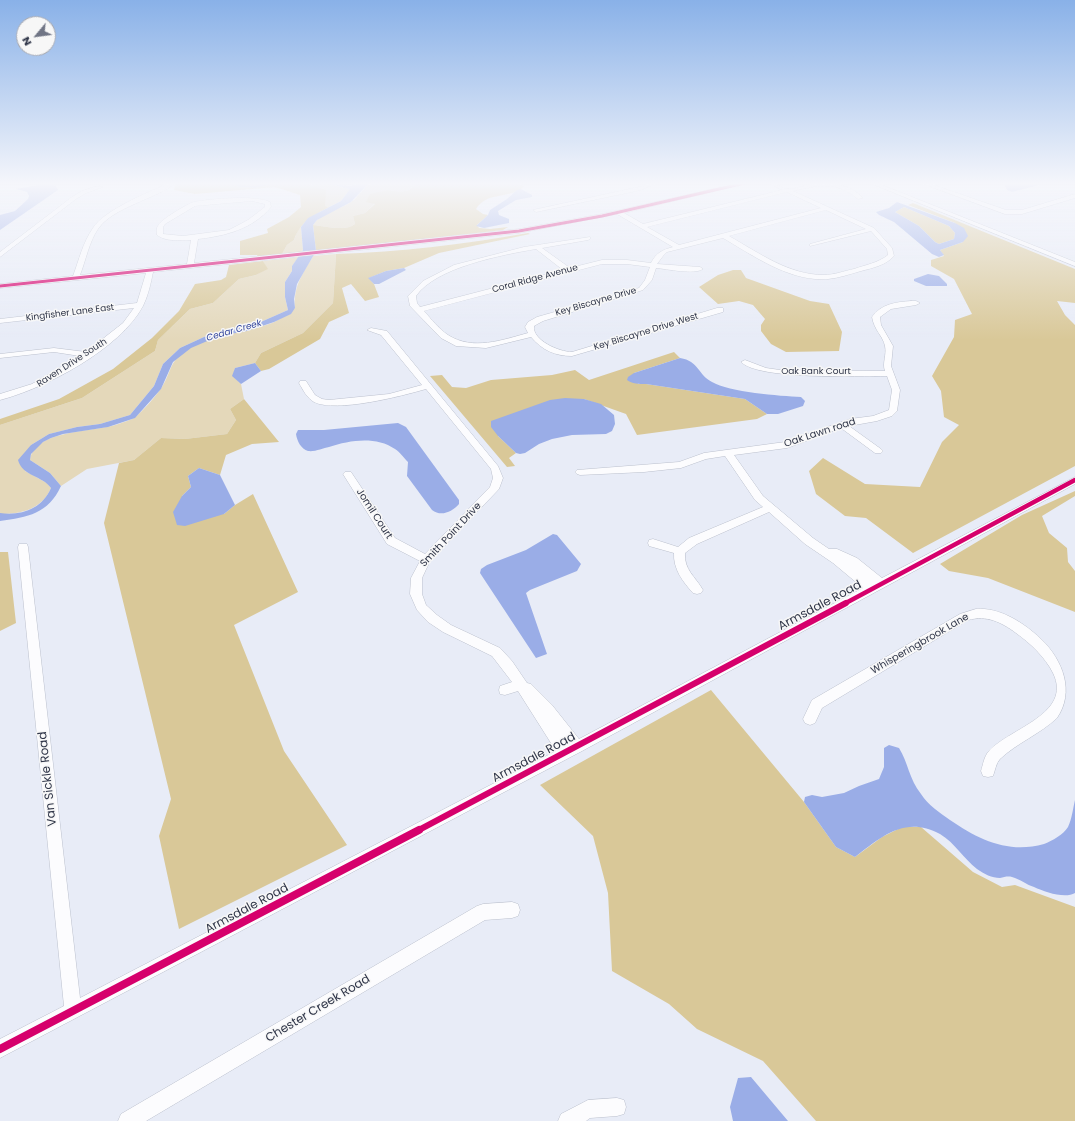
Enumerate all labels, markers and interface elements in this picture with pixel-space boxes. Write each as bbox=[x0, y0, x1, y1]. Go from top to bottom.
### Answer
north arrow bbox=[16, 16, 56, 56]
text: N bbox=[17, 34, 35, 49]
street label: Coral Ridge Avenue bbox=[491, 262, 579, 296]
street label: Key Biscayne Drive bbox=[554, 285, 638, 319]
street label: Kingfisher Lane East bbox=[25, 302, 115, 324]
street label: Key Biscayne Drive West bbox=[593, 311, 699, 353]
water label: Cedar Creek bbox=[205, 318, 263, 344]
street label: Raven Drive South bbox=[35, 336, 109, 390]
street label: Oak Bank Court bbox=[781, 367, 851, 377]
street label: Oak Lawn road bbox=[783, 416, 857, 450]
street label: Jomil Court bbox=[353, 487, 395, 541]
street label: Smith Point Drive bbox=[418, 500, 484, 570]
street label: Armsdale Road bbox=[776, 578, 864, 634]
street label: Whisperingbrook Lane bbox=[869, 611, 971, 677]
street label: Armsdale Road bbox=[490, 730, 578, 786]
street label: Van Sickle Road bbox=[36, 731, 60, 827]
street label: Armsdale Road bbox=[203, 881, 291, 937]
street label: Chester Creek Road bbox=[263, 972, 373, 1046]

